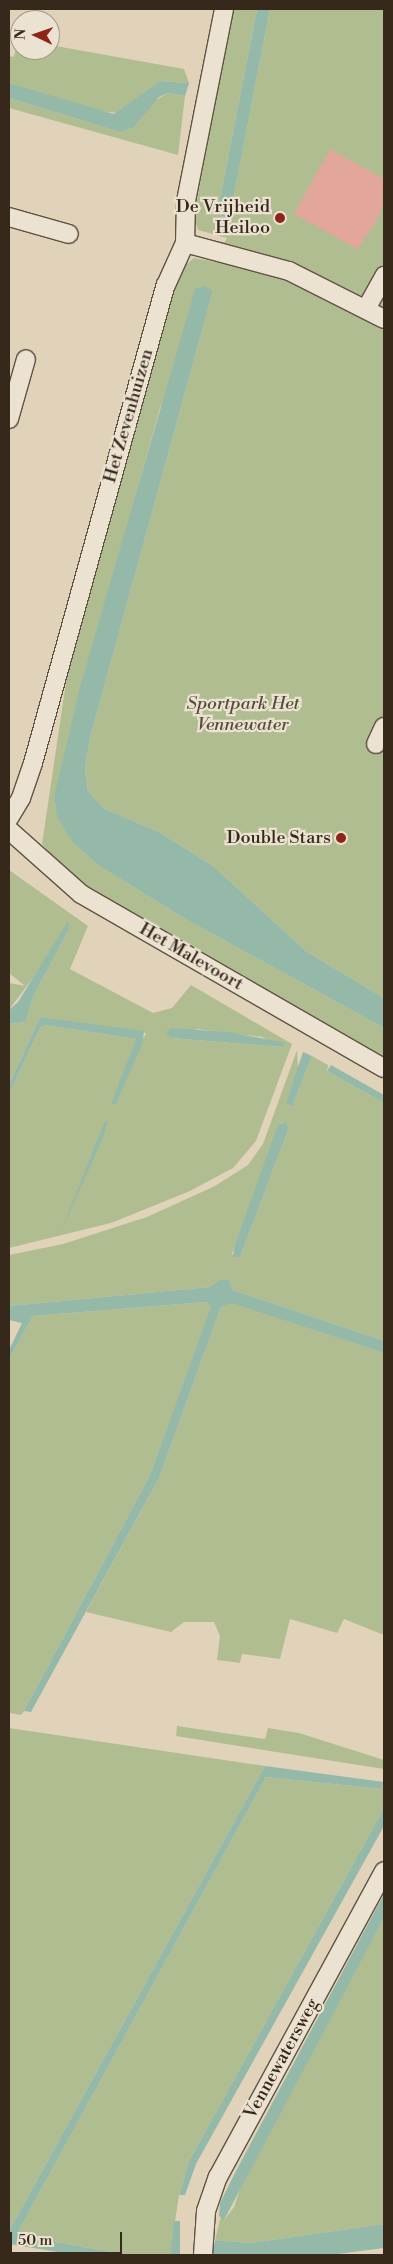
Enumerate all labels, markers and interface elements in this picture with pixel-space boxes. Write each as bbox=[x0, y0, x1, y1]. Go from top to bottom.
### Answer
north arrow bbox=[10, 10, 60, 60]
text: N bbox=[12, 28, 30, 40]
place label: De Vrijheid Heiloo bbox=[176, 197, 270, 240]
marker: De Vrijheid Heiloo bbox=[274, 212, 286, 224]
street label: Het Zevenhuizen bbox=[100, 347, 158, 485]
park label: Sportpark Het Vennewater bbox=[187, 694, 299, 736]
place label: Double Stars bbox=[226, 827, 331, 849]
marker: Double Stars bbox=[335, 832, 347, 844]
street label: Het Malevoort bbox=[135, 919, 247, 995]
street label: Vennewatersweg bbox=[240, 1995, 324, 2123]
scale bar bbox=[12, 2222, 125, 2254]
text: 50 m bbox=[18, 2231, 52, 2250]

